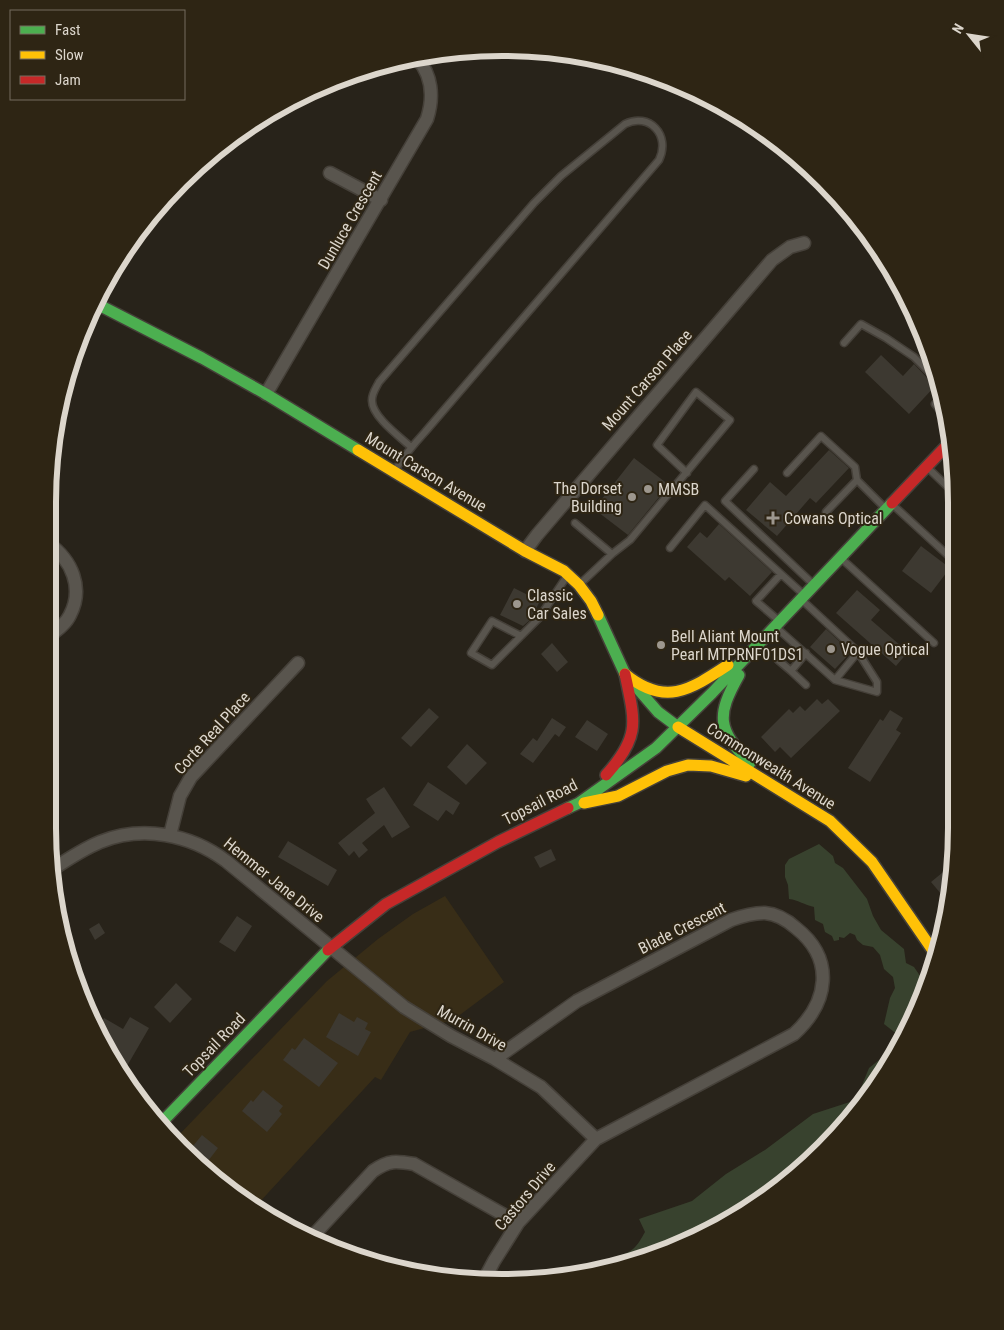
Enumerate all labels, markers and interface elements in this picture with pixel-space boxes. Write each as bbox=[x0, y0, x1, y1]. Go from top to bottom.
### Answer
legend bbox=[10, 10, 185, 100]
north arrow bbox=[944, 10, 994, 60]
text: Fast bbox=[55, 21, 80, 39]
text: N bbox=[949, 21, 967, 36]
text: Slow bbox=[55, 46, 84, 64]
text: Jam bbox=[55, 71, 81, 89]
street label: Dunluce Crescent bbox=[314, 167, 386, 273]
street label: Mount Carson Place bbox=[598, 326, 696, 434]
street label: Mount Carson Avenue bbox=[362, 428, 490, 516]
place label: The Dorset Building bbox=[553, 479, 622, 516]
place label: MMSB bbox=[658, 480, 699, 499]
marker: MMSB bbox=[642, 483, 654, 495]
marker: The Dorset Building bbox=[626, 491, 638, 503]
place label: Cowans Optical bbox=[784, 509, 883, 528]
marker: Cowans Optical bbox=[766, 511, 780, 525]
place label: Classic Car Sales bbox=[527, 586, 587, 623]
marker: Classic Car Sales bbox=[511, 598, 523, 610]
place label: Bell Aliant Mount Pearl MTPRNF01DS1 bbox=[671, 627, 803, 664]
marker: Bell Aliant Mount Pearl MTPRNF01DS1 bbox=[655, 639, 667, 651]
place label: Vogue Optical bbox=[841, 640, 929, 659]
marker: Vogue Optical bbox=[825, 643, 837, 655]
street label: Corte Real Place bbox=[170, 688, 254, 778]
street label: Commonwealth Avenue bbox=[703, 719, 839, 813]
street label: Topsail Road bbox=[499, 775, 581, 829]
street label: Hemmer Jane Drive bbox=[220, 834, 328, 926]
street label: Blade Crescent bbox=[635, 898, 729, 958]
street label: Murrin Drive bbox=[434, 1001, 510, 1055]
street label: Topsail Road bbox=[179, 1009, 249, 1081]
street label: Castors Drive bbox=[491, 1158, 559, 1234]

